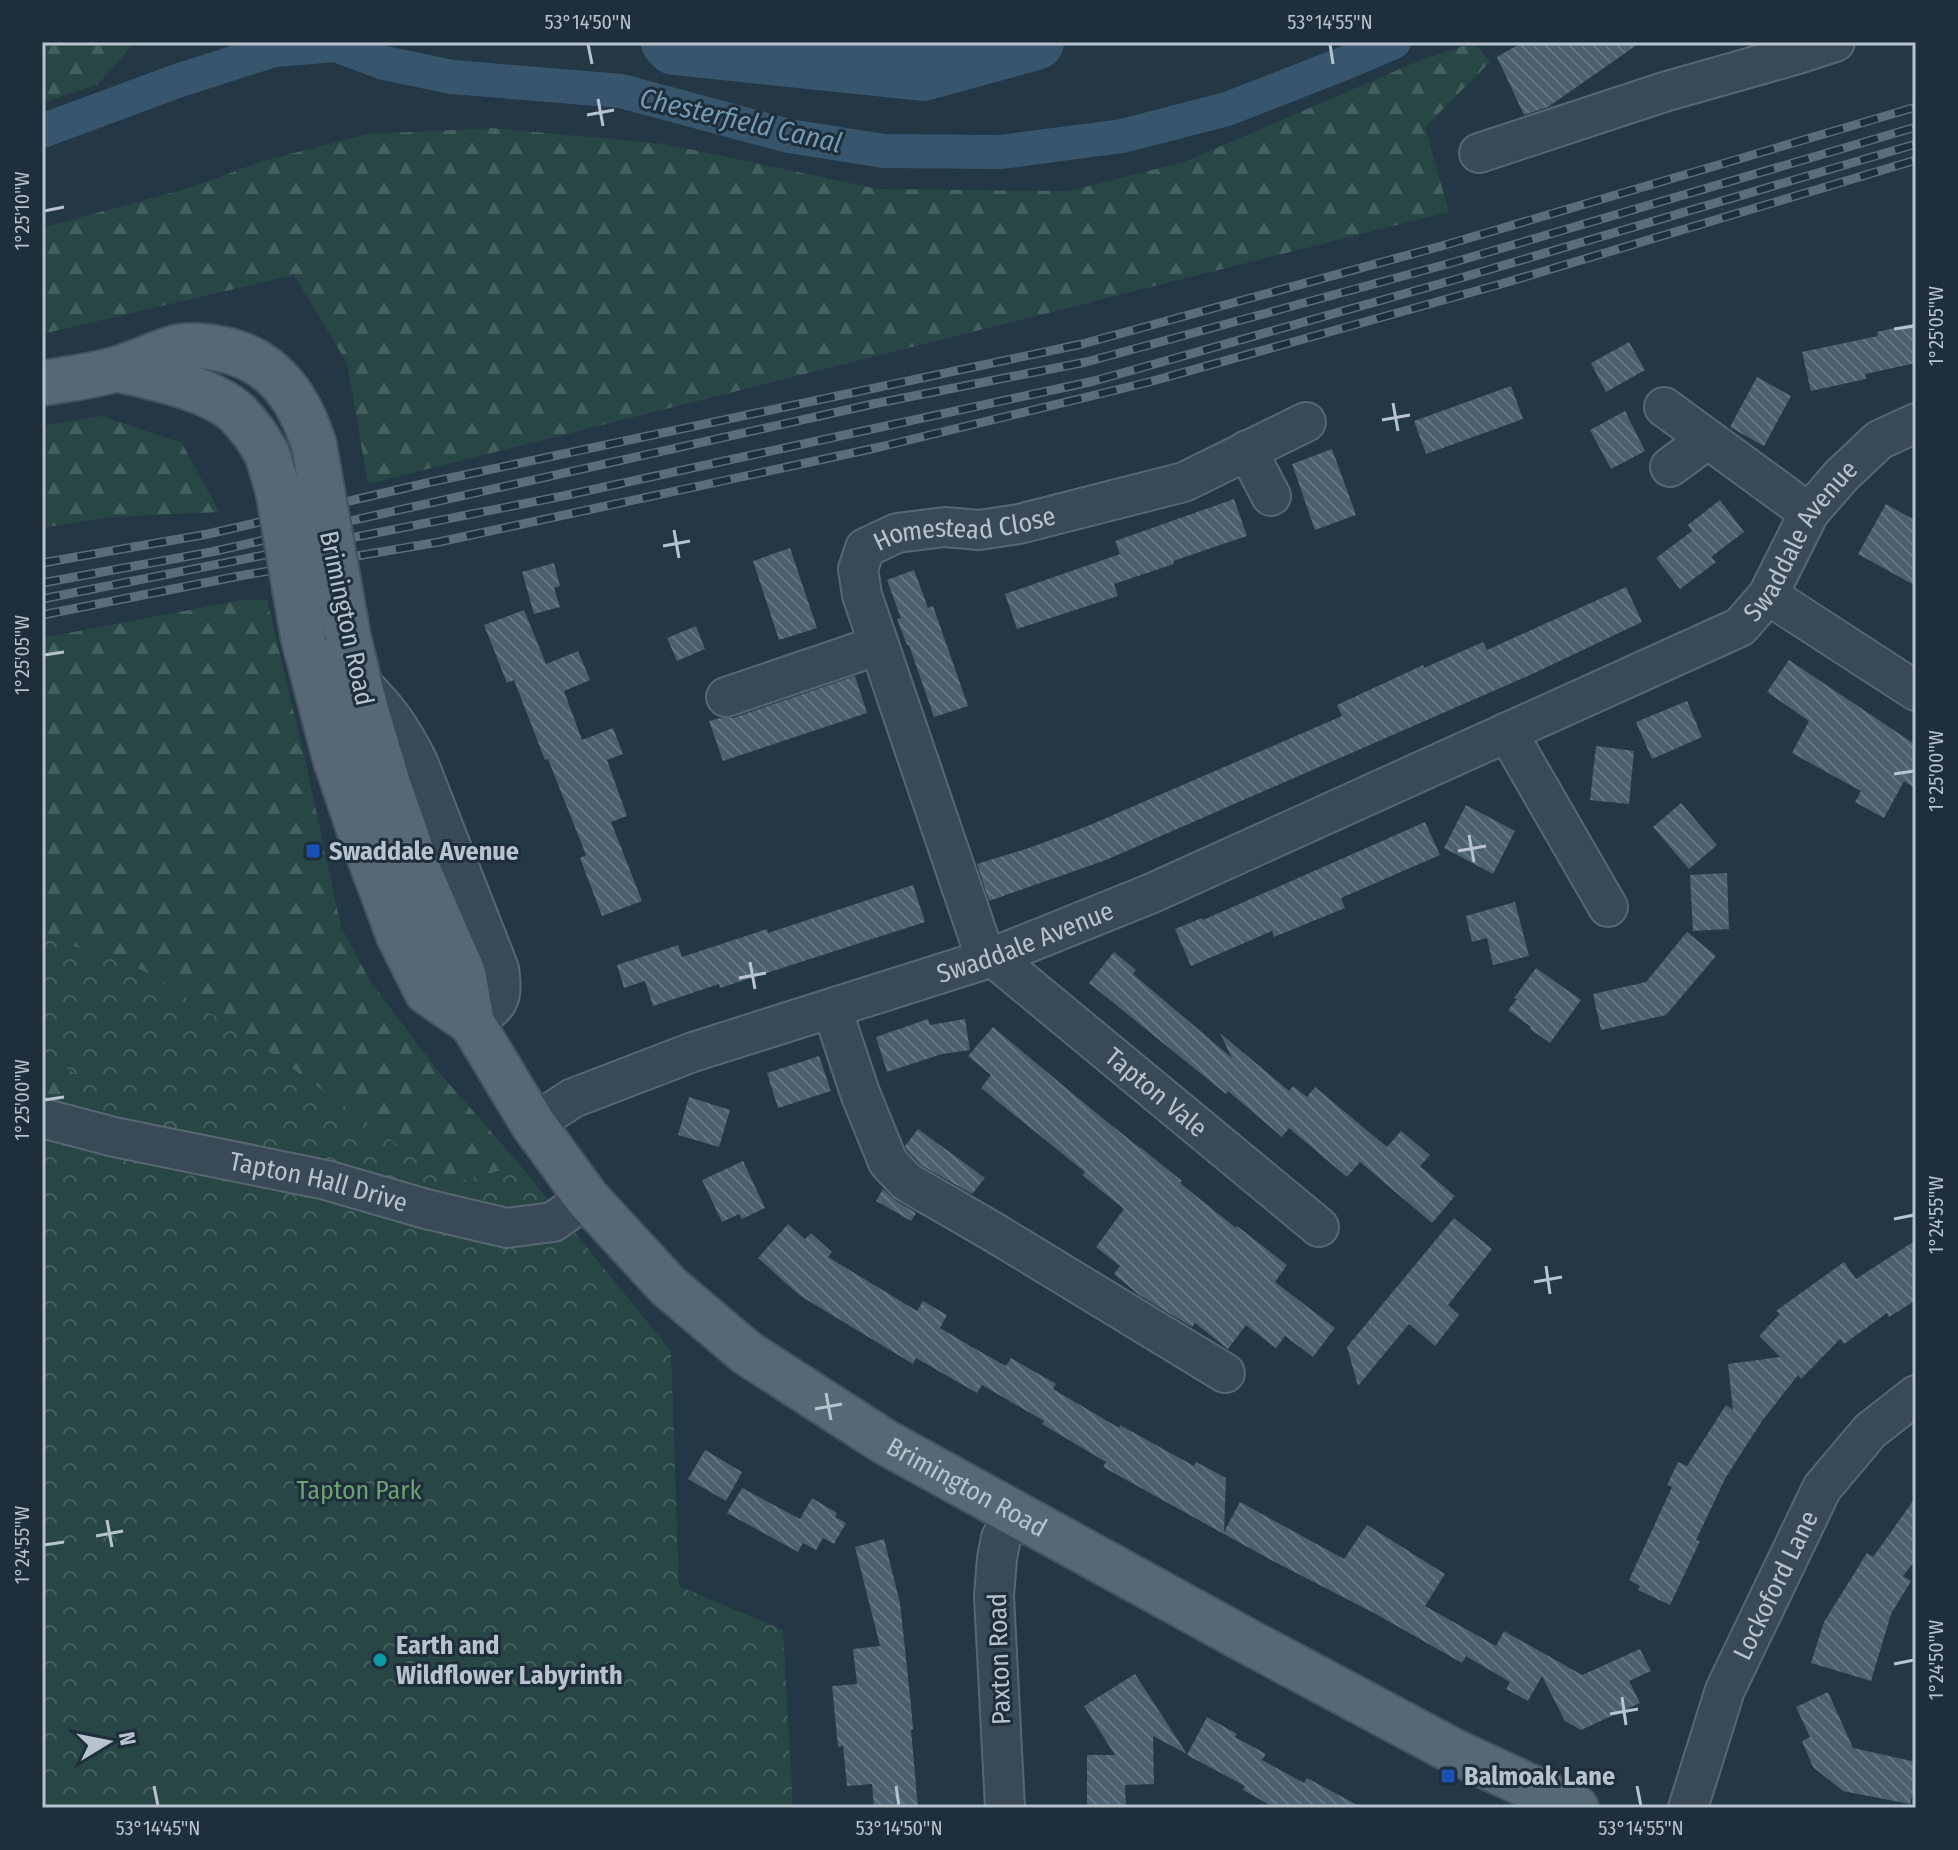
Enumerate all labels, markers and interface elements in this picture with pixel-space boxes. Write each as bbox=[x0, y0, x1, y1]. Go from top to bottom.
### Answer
text: 53°14'50"N bbox=[544, 10, 632, 34]
text: 53°14'55"N bbox=[1287, 10, 1373, 34]
water label: Chesterfield Canal bbox=[637, 81, 845, 160]
text: 1°25'10"W bbox=[10, 171, 34, 251]
text: 1°25'05"W bbox=[1924, 286, 1948, 366]
street label: Swaddale Avenue bbox=[1737, 454, 1864, 628]
street label: Homestead Close bbox=[868, 500, 1059, 558]
street label: Brimington Road bbox=[313, 528, 380, 708]
text: 1°25'05"W bbox=[10, 615, 34, 695]
text: 1°25'00"W bbox=[1924, 730, 1948, 812]
place label: Swaddale Avenue bbox=[329, 836, 519, 867]
marker: Swaddale Avenue bbox=[304, 842, 322, 860]
street label: Swaddale Avenue bbox=[933, 895, 1118, 990]
street label: Tapton Vale bbox=[1099, 1041, 1213, 1144]
text: 1°25'00"W bbox=[10, 1059, 34, 1141]
street label: Tapton Hall Drive bbox=[227, 1146, 411, 1219]
text: 1°24'55"W bbox=[1924, 1176, 1948, 1254]
street label: Brimington Road bbox=[881, 1431, 1052, 1544]
park label: Tapton Park bbox=[296, 1475, 422, 1506]
text: 1°24'55"W bbox=[10, 1506, 34, 1584]
street label: Lockoford Lane bbox=[1727, 1506, 1825, 1665]
street label: Paxton Road bbox=[982, 1593, 1017, 1725]
text: 1°24'50"W bbox=[1924, 1620, 1948, 1700]
place label: Earth and Wildflower Labyrinth bbox=[396, 1630, 623, 1691]
marker: Earth and Wildflower Labyrinth bbox=[371, 1651, 389, 1669]
north arrow bbox=[68, 1702, 148, 1782]
text: N bbox=[113, 1730, 142, 1747]
place label: Balmoak Lane bbox=[1464, 1761, 1615, 1792]
marker: Balmoak Lane bbox=[1439, 1767, 1457, 1785]
text: 53°14'45"N bbox=[116, 1816, 200, 1840]
text: 53°14'50"N bbox=[855, 1816, 943, 1840]
text: 53°14'55"N bbox=[1598, 1816, 1684, 1840]

